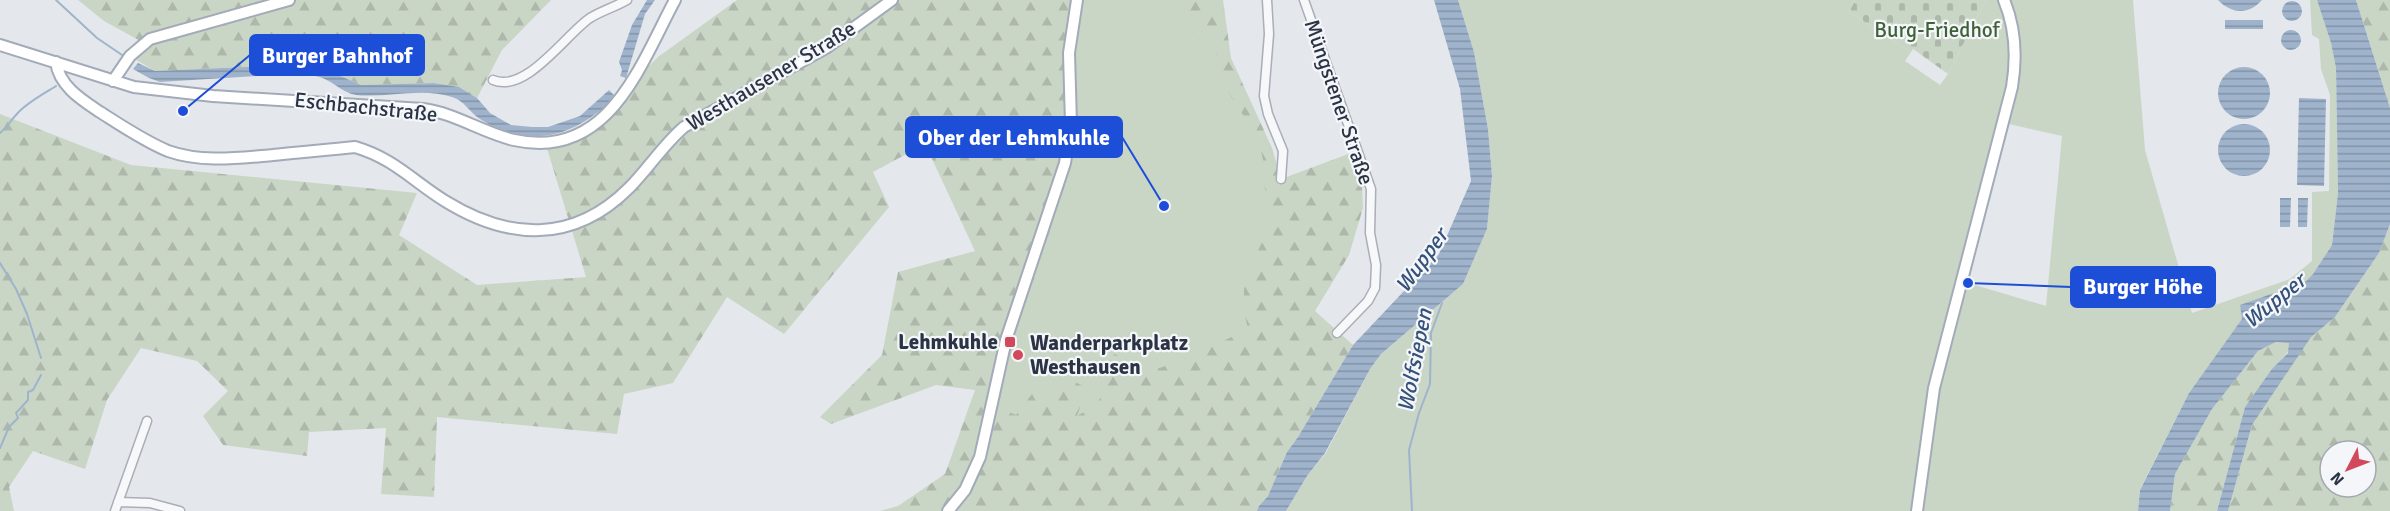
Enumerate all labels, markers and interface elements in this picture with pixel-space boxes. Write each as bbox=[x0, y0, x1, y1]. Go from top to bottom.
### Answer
street label: Westhausener Straße bbox=[682, 15, 860, 137]
street label: Müngstener Straße bbox=[1299, 16, 1379, 188]
park label: Burg-Friedhof bbox=[1874, 17, 2001, 43]
callout: Burger Bahnhof bbox=[250, 35, 424, 75]
text: Burger Bahnhof bbox=[262, 42, 413, 69]
street label: Eschbachstraße bbox=[293, 87, 439, 127]
callout: Ober der Lehmkuhle bbox=[906, 117, 1122, 157]
text: Ober der Lehmkuhle bbox=[918, 124, 1110, 151]
water label: Wupper bbox=[1389, 221, 1455, 298]
water label: Wupper bbox=[2238, 265, 2313, 334]
callout: Burger Höhe bbox=[2071, 267, 2215, 307]
text: Burger Höhe bbox=[2083, 273, 2203, 300]
water label: Wolfsiepen bbox=[1391, 305, 1438, 414]
place label: Lehmkuhle bbox=[898, 329, 998, 355]
place label: Wanderparkplatz Westhausen bbox=[1030, 330, 1188, 380]
marker: Lehmkuhle bbox=[1003, 335, 1017, 349]
marker: Wanderparkplatz Westhausen bbox=[1011, 348, 1025, 362]
north arrow bbox=[2318, 439, 2378, 499]
text: N bbox=[2326, 468, 2349, 489]

